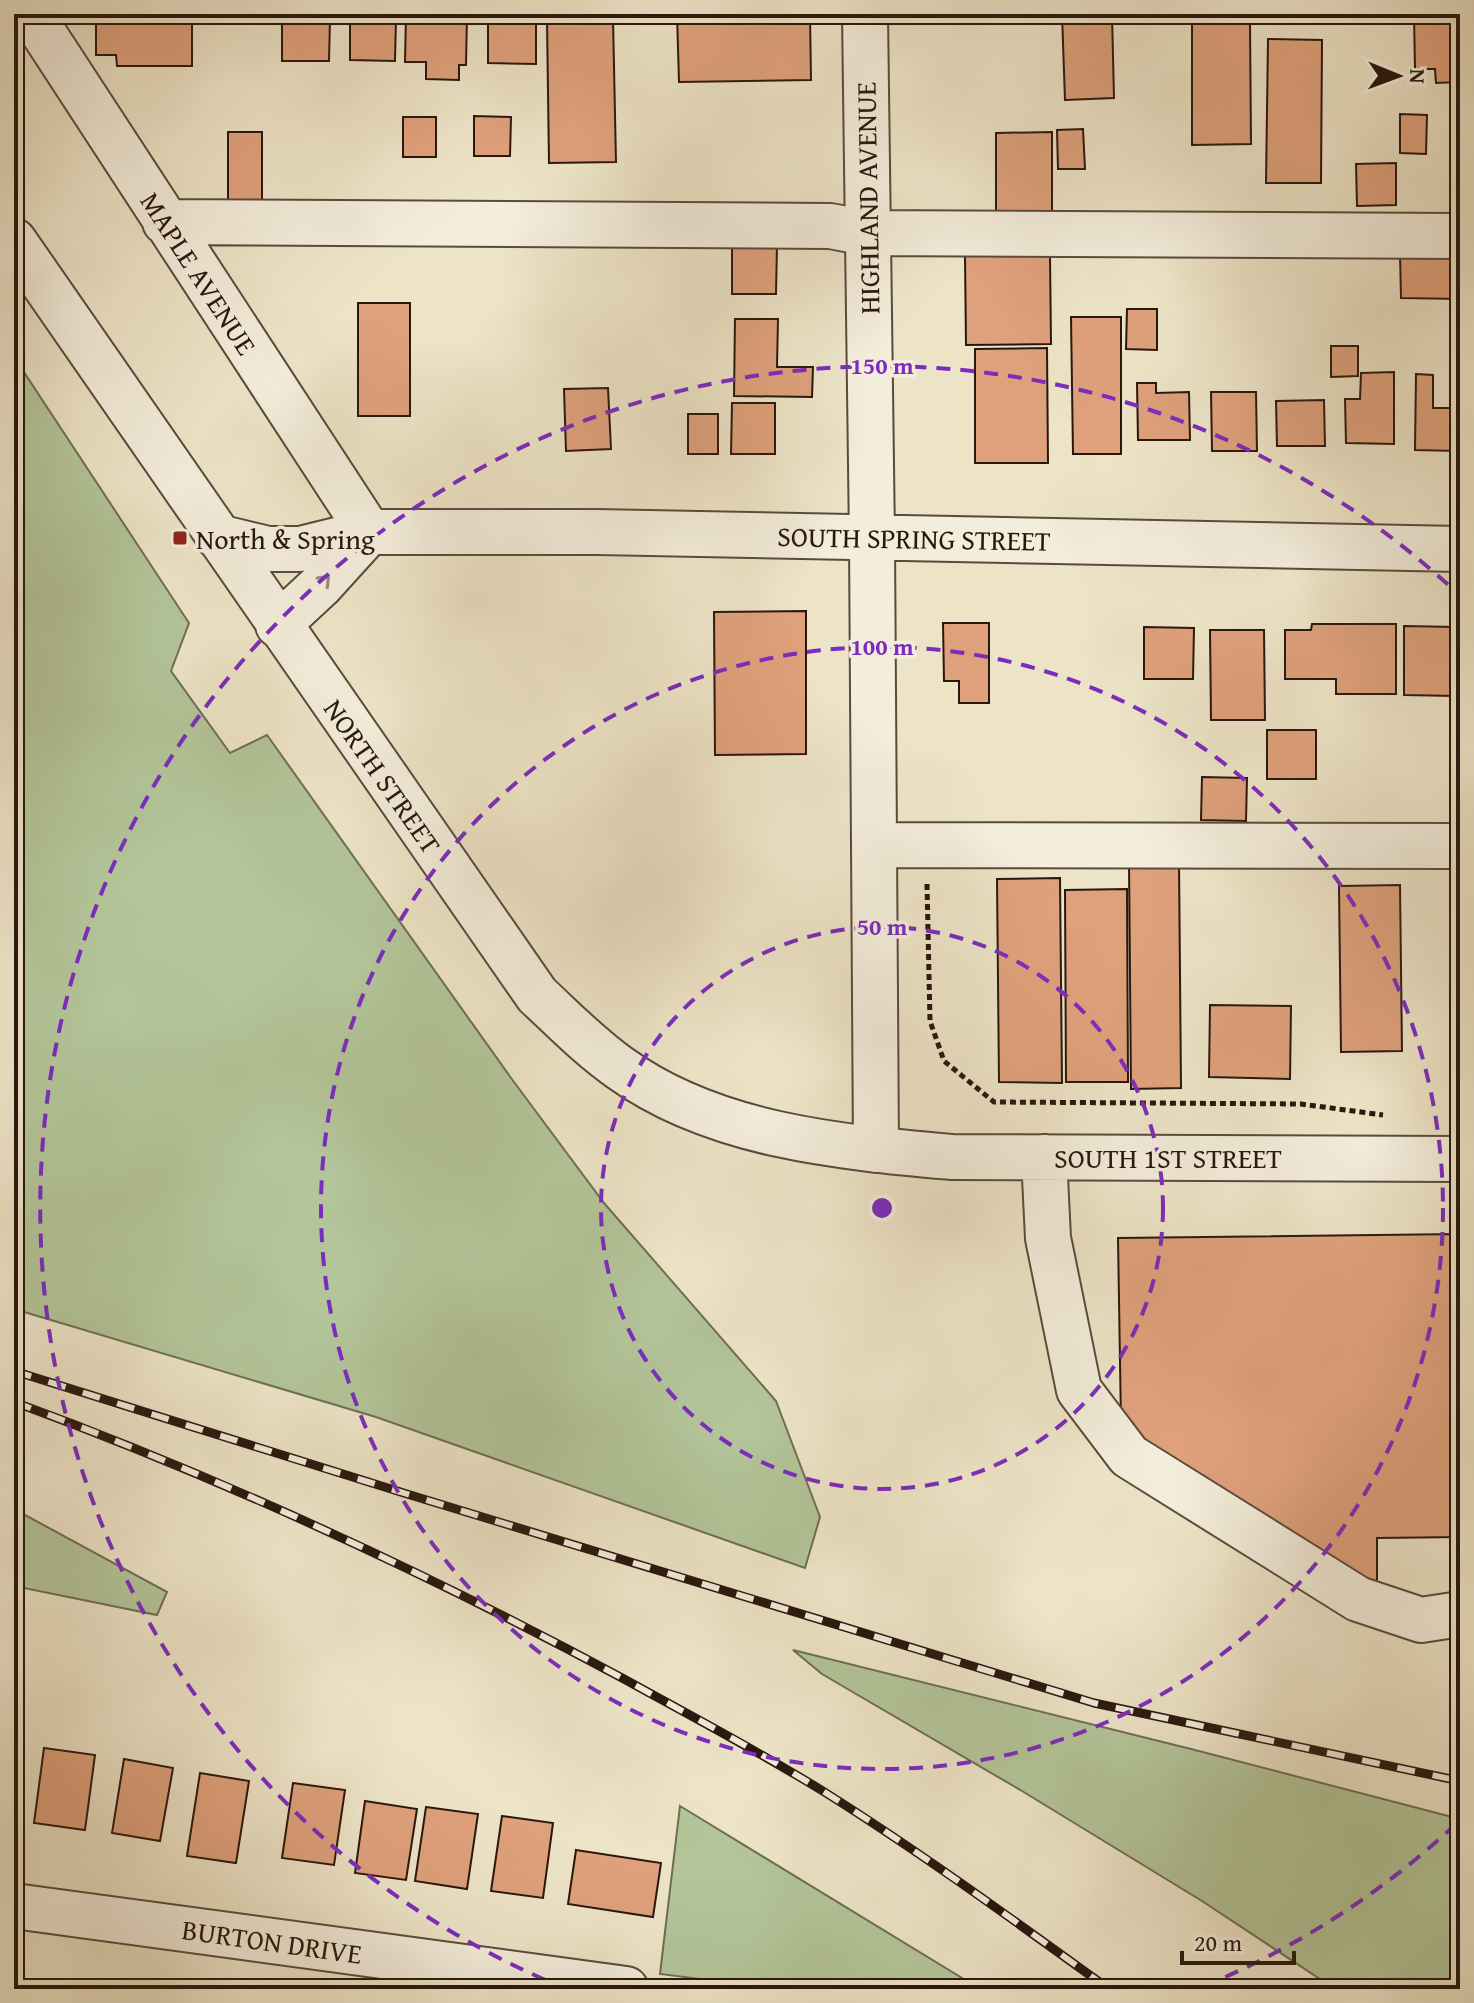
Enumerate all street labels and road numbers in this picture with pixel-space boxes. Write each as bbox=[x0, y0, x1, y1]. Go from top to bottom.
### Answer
street label: HIGHLAND AVENUE bbox=[844, 81, 890, 315]
street label: MAPLE AVENUE bbox=[131, 183, 267, 363]
street label: SOUTH SPRING STREET bbox=[777, 515, 1051, 561]
street label: NORTH STREET bbox=[314, 690, 452, 862]
street label: SOUTH 1ST STREET bbox=[1054, 1137, 1282, 1178]
street label: BURTON DRIVE bbox=[179, 1908, 365, 1974]

